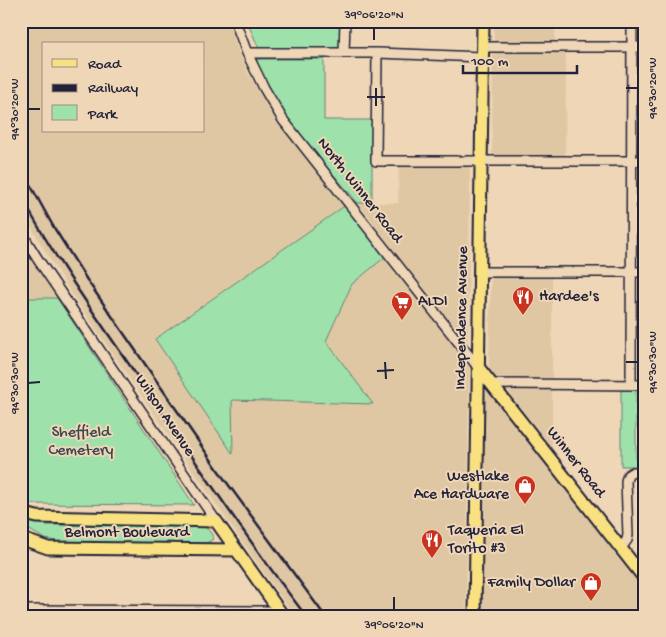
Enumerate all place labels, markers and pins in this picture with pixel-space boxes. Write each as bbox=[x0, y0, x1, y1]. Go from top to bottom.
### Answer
restaurant icon: Hardee's bbox=[511, 285, 535, 316]
place label: Hardee's bbox=[539, 288, 600, 307]
supermarket icon: ALDI bbox=[390, 290, 414, 321]
place label: ALDI bbox=[418, 293, 448, 312]
place label: Westlake Ace Hardware bbox=[414, 468, 510, 505]
shop icon: Westlake Ace Hardware bbox=[513, 474, 537, 505]
place label: Taqueria El Torito #3 bbox=[447, 522, 524, 559]
restaurant icon: Taqueria El Torito #3 bbox=[420, 528, 444, 559]
shop icon: Family Dollar bbox=[579, 571, 603, 602]
place label: Family Dollar bbox=[487, 574, 576, 593]

